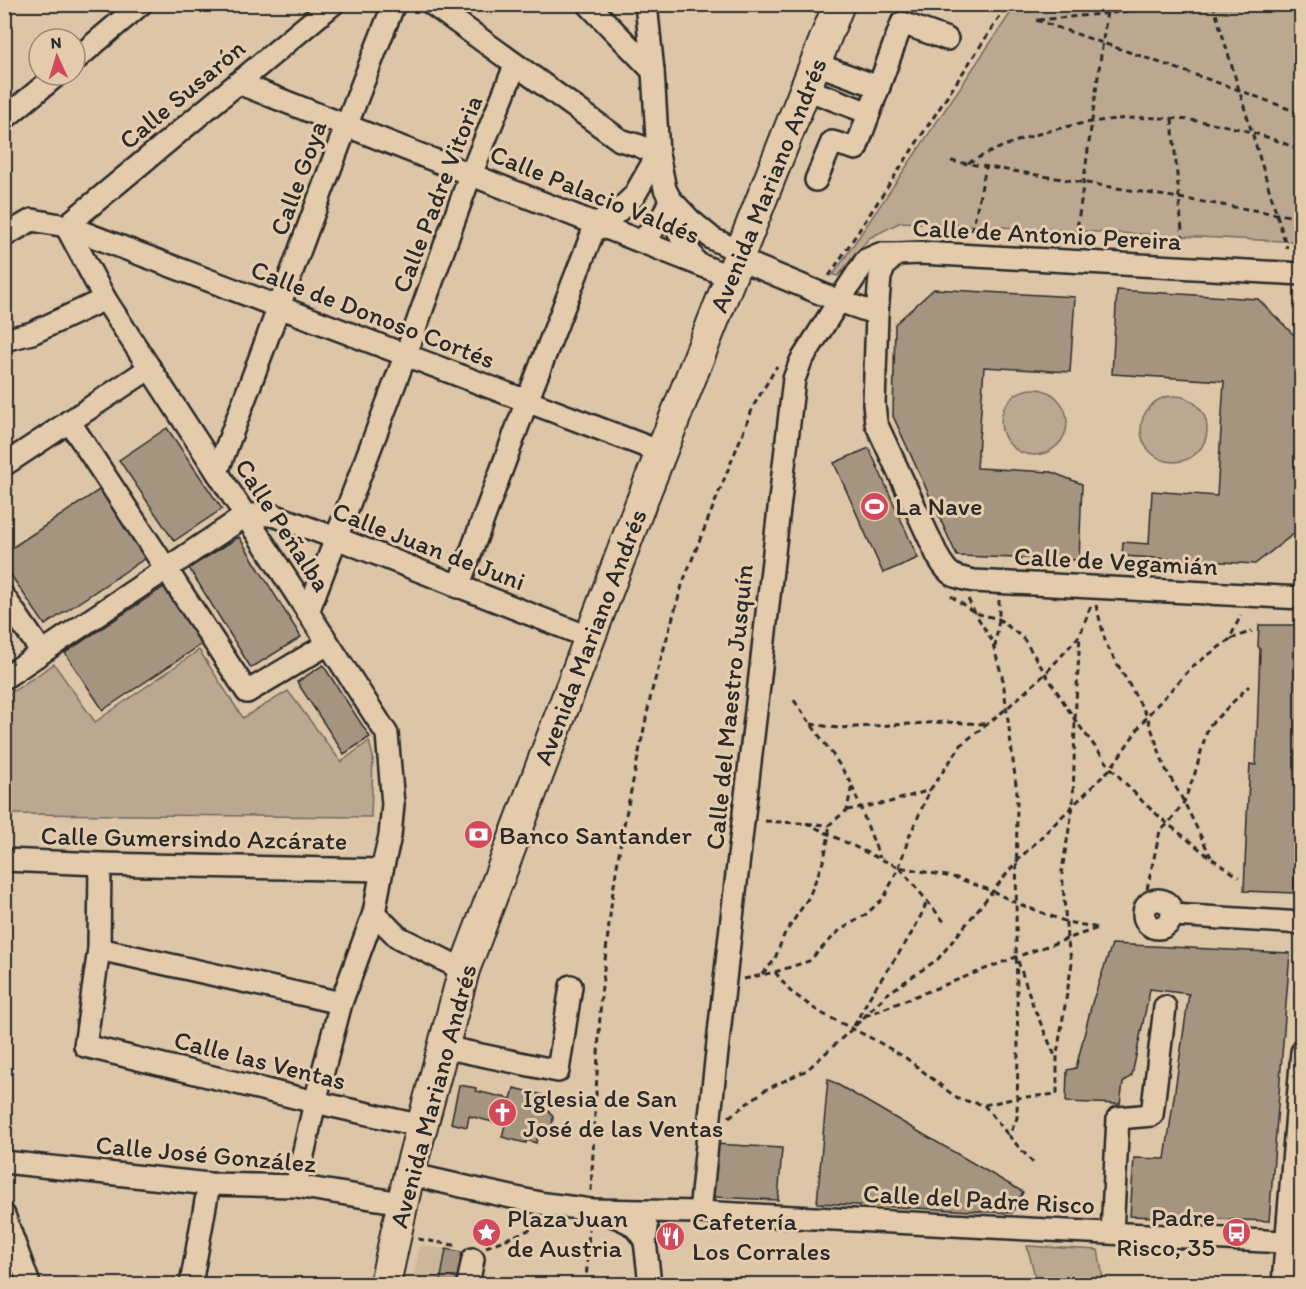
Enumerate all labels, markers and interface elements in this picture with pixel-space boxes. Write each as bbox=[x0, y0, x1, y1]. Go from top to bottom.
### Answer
north arrow bbox=[27, 27, 87, 87]
street label: Calle Susarón bbox=[112, 32, 252, 156]
text: N bbox=[50, 33, 62, 52]
street label: Avenida Mariano Andrés bbox=[702, 53, 834, 317]
street label: Calle Padre Vitoria bbox=[385, 91, 489, 297]
street label: Calle Goya bbox=[262, 116, 334, 240]
street label: Calle Palacio Valdés bbox=[485, 137, 705, 251]
street label: Calle de Antonio Pereira bbox=[912, 211, 1183, 257]
street label: Calle de Donoso Cortés bbox=[246, 253, 500, 375]
street label: Calle Peñalba bbox=[228, 452, 338, 598]
sports icon: La Nave bbox=[858, 490, 890, 522]
place label: La Nave bbox=[895, 490, 982, 522]
street label: Calle Juan de Juni bbox=[328, 495, 530, 597]
street label: Avenida Mariano Andrés bbox=[526, 504, 654, 770]
street label: Calle de Vegamián bbox=[1013, 540, 1219, 582]
street label: Calle del Maestro Jusquín bbox=[698, 562, 760, 852]
street label: Calle Gumersindo Azcárate bbox=[40, 819, 348, 857]
bank icon: Banco Santander bbox=[462, 819, 494, 851]
place label: Banco Santander bbox=[499, 819, 692, 851]
street label: Avenida Mariano Andrés bbox=[382, 961, 484, 1231]
street label: Calle las Ventas bbox=[171, 1023, 349, 1097]
place label: Iglesia de San José de las Ventas bbox=[523, 1082, 723, 1144]
church icon: Iglesia de San José de las Ventas bbox=[486, 1097, 518, 1129]
street label: Calle José González bbox=[94, 1128, 318, 1180]
street label: Calle del Padre Risco bbox=[862, 1177, 1096, 1221]
place label: Padre Risco, 35 bbox=[1116, 1201, 1215, 1263]
place label: Plaza Juan de Austria bbox=[507, 1202, 628, 1264]
place label: Cafetería Los Corrales bbox=[692, 1205, 831, 1267]
bus stop icon: Padre Risco, 35 bbox=[1220, 1216, 1252, 1248]
place icon: Plaza Juan de Austria bbox=[470, 1217, 502, 1249]
restaurant icon: Cafetería Los Corrales bbox=[655, 1220, 687, 1252]

